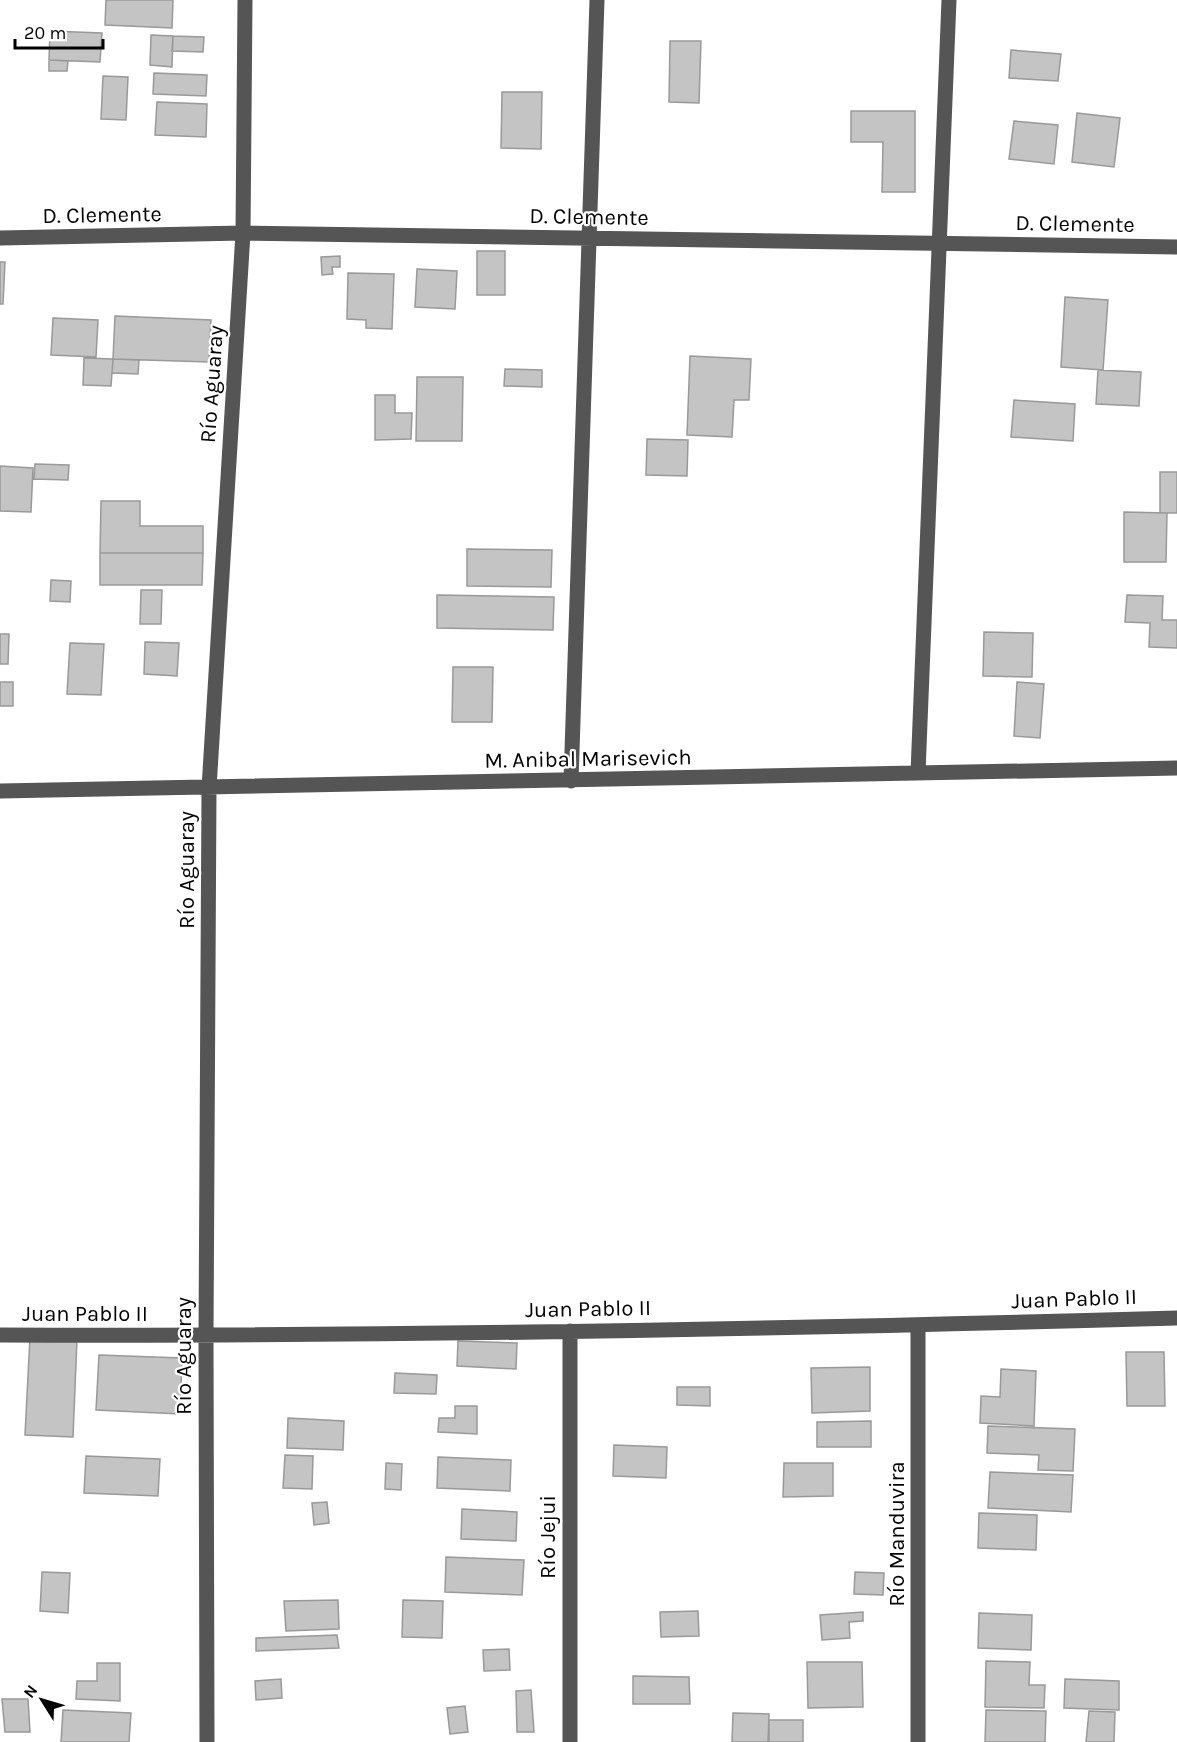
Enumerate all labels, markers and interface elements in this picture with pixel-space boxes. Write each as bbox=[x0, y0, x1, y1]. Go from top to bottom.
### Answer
scale bar bbox=[15, 12, 104, 50]
text: 20 m bbox=[24, 22, 66, 44]
street label: D. Clemente bbox=[42, 201, 162, 229]
street label: D. Clemente bbox=[529, 203, 649, 231]
street label: D. Clemente bbox=[1015, 210, 1135, 238]
street label: Río Aguaray bbox=[195, 324, 229, 444]
street label: M. Anibal Marisevich bbox=[484, 744, 692, 774]
street label: Río Aguaray bbox=[174, 811, 200, 929]
street label: Juan Pablo II bbox=[1011, 1284, 1137, 1314]
street label: Juan Pablo II bbox=[525, 1295, 651, 1323]
street label: Río Aguaray bbox=[171, 1297, 197, 1415]
street label: Juan Pablo II bbox=[22, 1301, 148, 1327]
street label: Río Manduvira bbox=[884, 1461, 910, 1607]
street label: Río Jejui bbox=[535, 1495, 561, 1579]
north arrow bbox=[12, 1670, 72, 1730]
text: N bbox=[19, 1681, 41, 1702]

